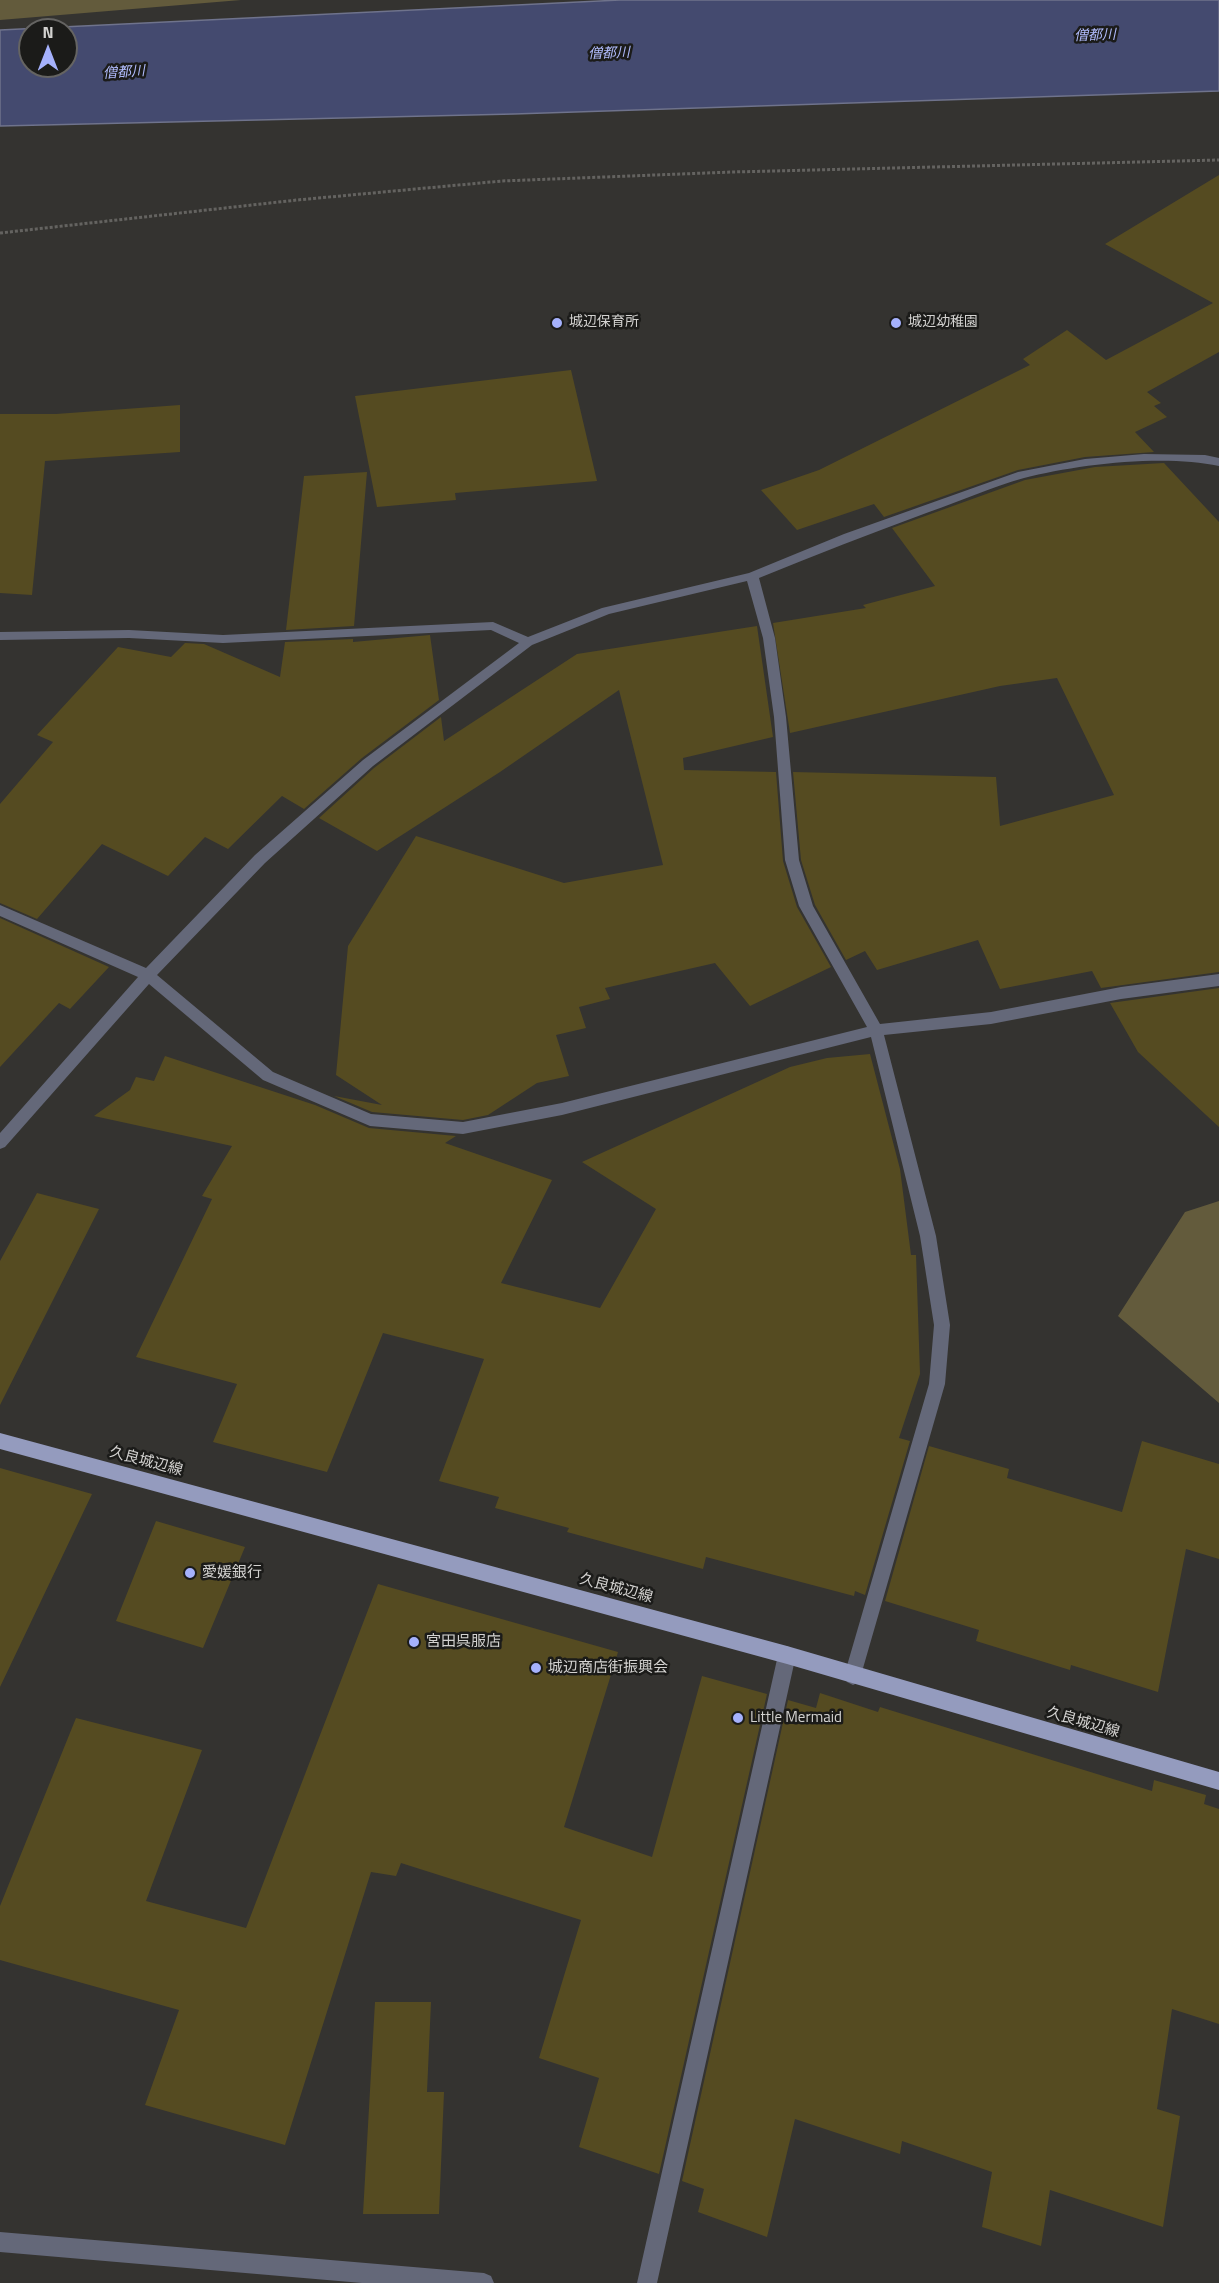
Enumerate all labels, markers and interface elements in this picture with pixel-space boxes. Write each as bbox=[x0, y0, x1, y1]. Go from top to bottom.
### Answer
north arrow bbox=[18, 18, 78, 78]
text: N bbox=[42, 20, 54, 44]
water label: 僧都川 bbox=[1074, 27, 1116, 45]
water label: 僧都川 bbox=[588, 45, 630, 63]
water label: 僧都川 bbox=[102, 63, 146, 83]
place label: 城辺保育所 bbox=[569, 315, 639, 331]
place label: 城辺幼稚園 bbox=[908, 315, 978, 331]
marker: 城辺保育所 bbox=[550, 316, 564, 330]
marker: 城辺幼稚園 bbox=[889, 316, 903, 330]
street label: 久良城辺線 bbox=[107, 1444, 185, 1480]
place label: 愛媛銀行 bbox=[202, 1564, 262, 1582]
marker: 愛媛銀行 bbox=[183, 1566, 197, 1580]
street label: 久良城辺線 bbox=[577, 1571, 655, 1607]
place label: 宮田呉服店 bbox=[426, 1633, 501, 1651]
marker: 宮田呉服店 bbox=[407, 1635, 421, 1649]
place label: 城辺商店街振興会 bbox=[548, 1659, 668, 1677]
marker: 城辺商店街振興会 bbox=[529, 1661, 543, 1675]
street label: 久良城辺線 bbox=[1044, 1704, 1122, 1742]
place label: Little Mermaid bbox=[750, 1709, 842, 1727]
marker: Little Mermaid bbox=[731, 1711, 745, 1725]

